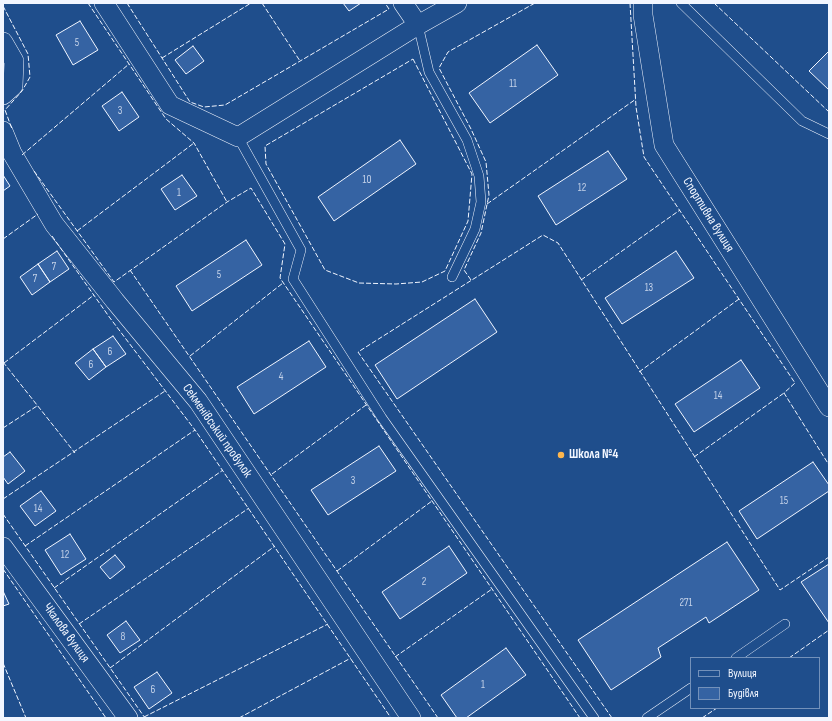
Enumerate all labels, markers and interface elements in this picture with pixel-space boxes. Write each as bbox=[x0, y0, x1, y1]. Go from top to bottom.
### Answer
house number: 5 bbox=[75, 36, 79, 50]
house number: 11 bbox=[509, 77, 517, 91]
house number: 3 bbox=[118, 104, 122, 118]
house number: 10 bbox=[363, 173, 371, 187]
street label: Спортивна вулиця bbox=[679, 175, 737, 255]
house number: 12 bbox=[578, 181, 586, 195]
house number: 1 bbox=[177, 186, 181, 200]
house number: 7 bbox=[52, 260, 56, 274]
house number: 5 bbox=[217, 268, 221, 282]
house number: 7 bbox=[33, 272, 37, 286]
house number: 13 bbox=[645, 281, 653, 295]
house number: 6 bbox=[108, 345, 112, 359]
house number: 6 bbox=[89, 358, 93, 372]
house number: 4 bbox=[279, 370, 283, 384]
street label: Секменівський провулок bbox=[179, 381, 255, 481]
house number: 14 bbox=[714, 389, 722, 403]
place label: Школа №4 bbox=[569, 447, 618, 463]
marker: Школа №4 bbox=[556, 450, 566, 460]
house number: 3 bbox=[351, 474, 355, 488]
house number: 15 bbox=[780, 494, 788, 508]
house number: 14 bbox=[34, 502, 42, 516]
house number: 12 bbox=[61, 548, 69, 562]
house number: 2 bbox=[422, 575, 426, 589]
house number: 271 bbox=[680, 596, 692, 610]
street label: Чкалова вулиця bbox=[39, 600, 93, 666]
house number: 8 bbox=[121, 630, 125, 644]
legend bbox=[690, 657, 820, 709]
text: Вулиця bbox=[728, 666, 757, 681]
house number: 1 bbox=[481, 678, 485, 692]
house number: 6 bbox=[151, 683, 155, 697]
text: Будівля bbox=[728, 686, 759, 701]

